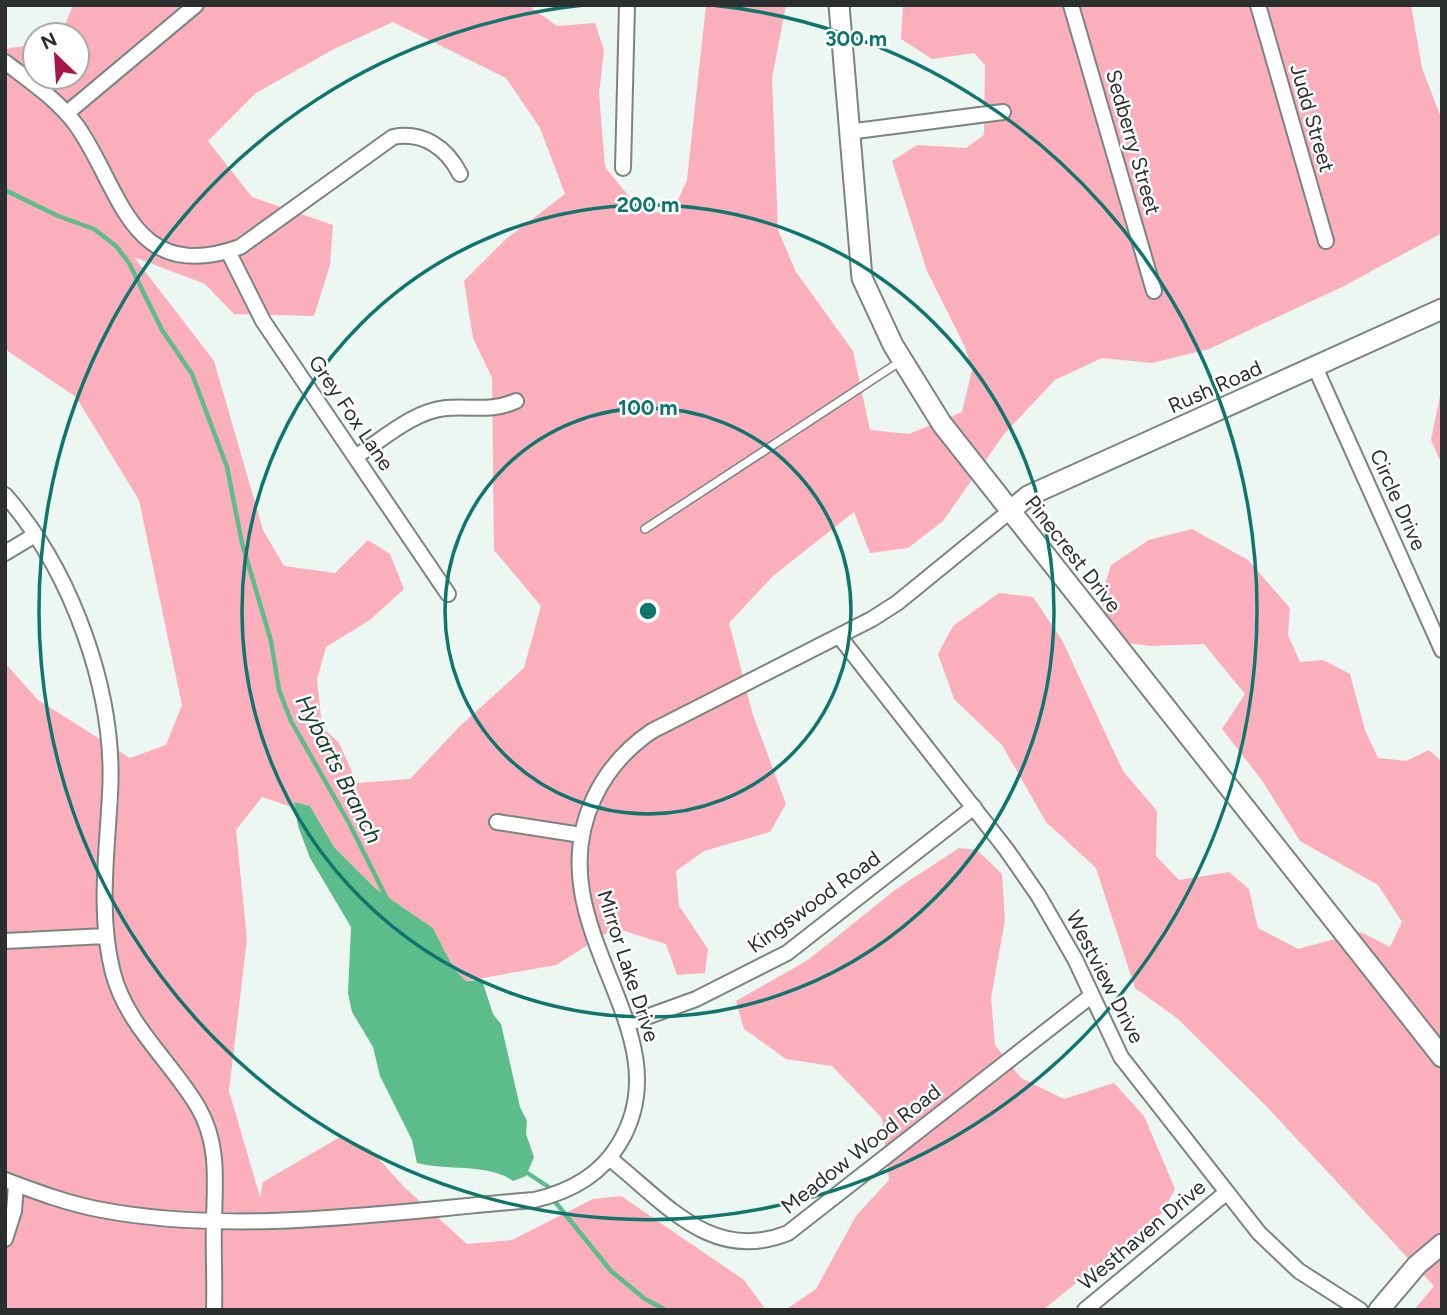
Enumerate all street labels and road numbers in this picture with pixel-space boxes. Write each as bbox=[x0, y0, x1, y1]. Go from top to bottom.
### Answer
street label: Judd Street bbox=[1285, 61, 1340, 175]
street label: Sedberry Street bbox=[1101, 66, 1166, 217]
street label: Grey Fox Lane bbox=[304, 350, 399, 475]
street label: Rush Road bbox=[1164, 355, 1266, 418]
street label: Circle Drive bbox=[1365, 445, 1432, 554]
street label: Pinecrest Drive bbox=[1020, 490, 1127, 617]
street label: Kingswood Road bbox=[742, 845, 885, 958]
street label: Mirror Lake Drive bbox=[592, 887, 665, 1045]
street label: Westview Drive bbox=[1061, 906, 1150, 1047]
street label: Meadow Wood Road bbox=[776, 1079, 945, 1219]
street label: Westhaven Drive bbox=[1073, 1174, 1210, 1295]

